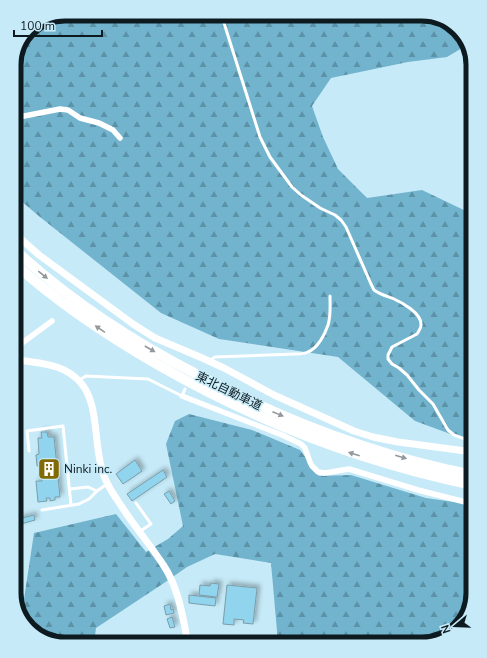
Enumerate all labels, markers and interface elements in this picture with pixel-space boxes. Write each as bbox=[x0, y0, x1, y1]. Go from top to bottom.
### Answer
scale bar bbox=[14, 12, 102, 38]
text: 100 m bbox=[20, 18, 55, 34]
one-way arrow bbox=[38, 270, 49, 279]
one-way arrow bbox=[95, 325, 105, 333]
one-way arrow bbox=[144, 345, 156, 352]
street label: 東北自動車道 bbox=[193, 368, 265, 414]
one-way arrow bbox=[273, 411, 284, 417]
one-way arrow bbox=[348, 451, 360, 457]
one-way arrow bbox=[395, 454, 407, 460]
building icon: Ninki inc. bbox=[36, 456, 62, 482]
place label: Ninki inc. bbox=[64, 461, 112, 477]
north arrow bbox=[435, 606, 475, 646]
text: N bbox=[438, 623, 454, 635]

